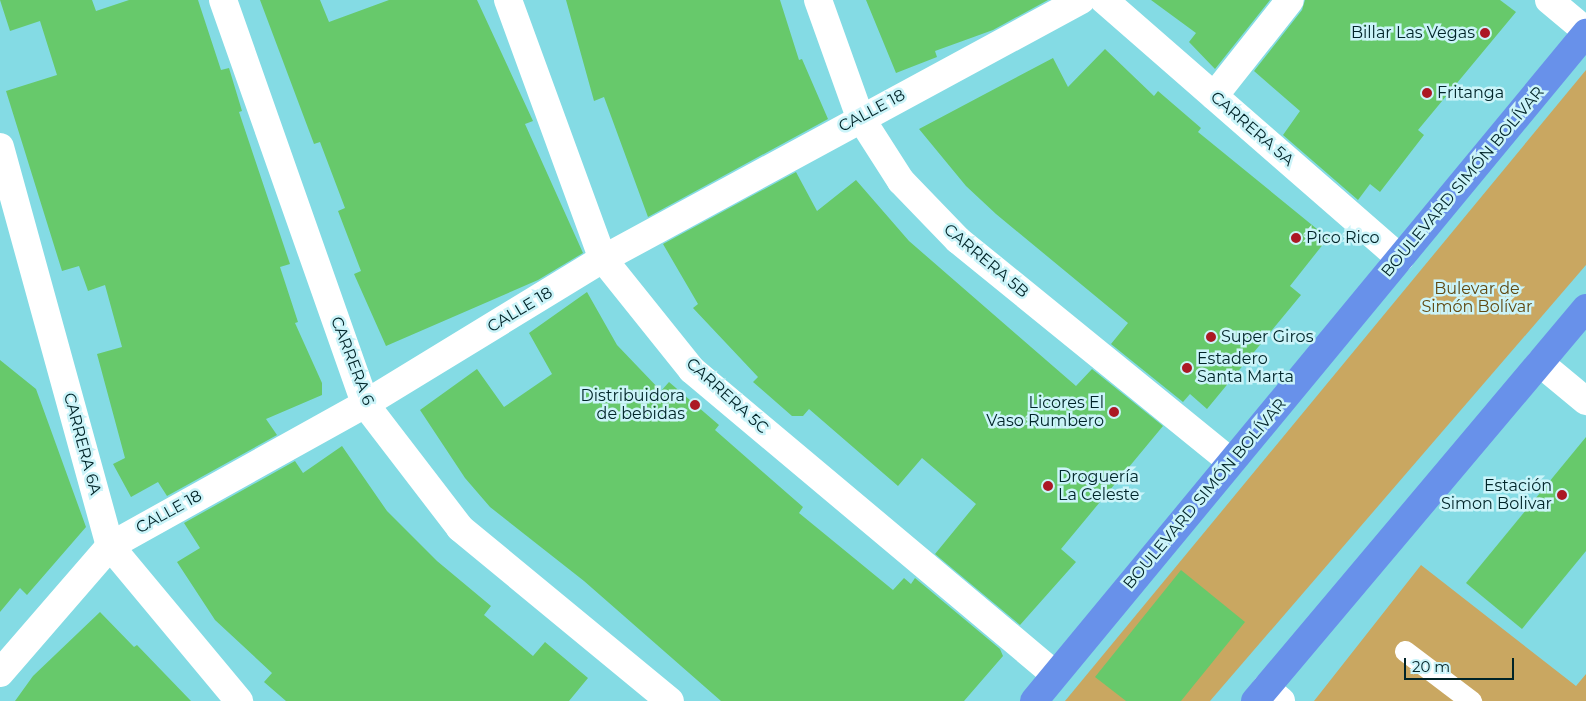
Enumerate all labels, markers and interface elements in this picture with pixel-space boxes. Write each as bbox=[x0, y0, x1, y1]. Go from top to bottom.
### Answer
place label: Billar Las Vegas bbox=[1351, 23, 1475, 43]
marker: Billar Las Vegas bbox=[1479, 27, 1491, 39]
street label: BOULEVARD SIMÓN BOLÍVAR bbox=[1378, 83, 1548, 281]
place label: Fritanga bbox=[1437, 83, 1504, 103]
street label: CALLE 18 bbox=[836, 86, 908, 136]
marker: Fritanga bbox=[1421, 87, 1433, 99]
street label: CARRERA 5A bbox=[1206, 88, 1298, 170]
street label: CARRERA 5B bbox=[940, 220, 1032, 302]
place label: Pico Rico bbox=[1306, 228, 1380, 248]
marker: Pico Rico bbox=[1290, 232, 1302, 244]
park label: Bulevar de Simón Bolívar bbox=[1421, 279, 1533, 317]
street label: CALLE 18 bbox=[484, 283, 556, 337]
street label: CARRERA 6 bbox=[326, 314, 378, 408]
place label: Super Giros bbox=[1221, 327, 1313, 347]
marker: Super Giros bbox=[1205, 331, 1217, 343]
place label: Estadero Santa Marta bbox=[1197, 349, 1294, 387]
street label: CARRERA 5C bbox=[682, 354, 772, 438]
marker: Estadero Santa Marta bbox=[1181, 362, 1193, 374]
place label: Distribuidora de bebidas bbox=[581, 386, 685, 424]
street label: CARRERA 6A bbox=[59, 391, 105, 497]
place label: Licores El Vaso Rumbero bbox=[986, 393, 1104, 431]
street label: BOULEVARD SIMÓN BOLÍVAR bbox=[1120, 395, 1290, 593]
marker: Distribuidora de bebidas bbox=[689, 399, 701, 411]
marker: Licores El Vaso Rumbero bbox=[1108, 406, 1120, 418]
place label: Droguería La Celeste bbox=[1058, 467, 1139, 505]
place label: Estación Simon Bolivar bbox=[1441, 476, 1552, 514]
marker: Droguería La Celeste bbox=[1042, 480, 1054, 492]
street label: CALLE 18 bbox=[133, 486, 205, 538]
marker: Estación Simon Bolivar bbox=[1556, 489, 1568, 501]
scale bar bbox=[1406, 648, 1516, 680]
text: 20 m bbox=[1412, 657, 1450, 676]

